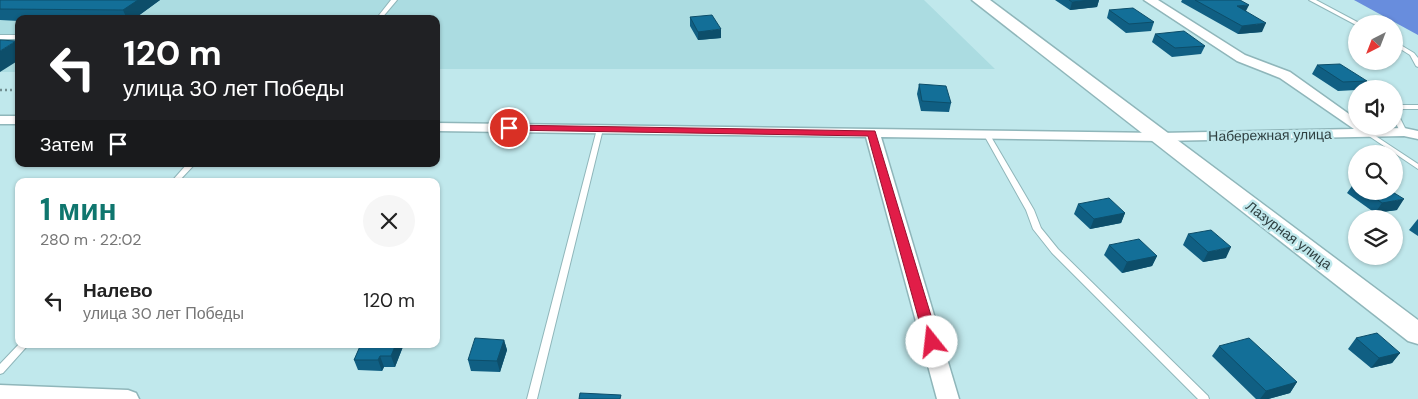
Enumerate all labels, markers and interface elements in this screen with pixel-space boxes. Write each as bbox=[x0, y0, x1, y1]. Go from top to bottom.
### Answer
north arrow bbox=[1348, 15, 1402, 70]
map controls bbox=[1348, 15, 1403, 265]
text: 120 m bbox=[123, 30, 222, 76]
icon: left bbox=[40, 35, 105, 100]
text: улица 30 лет Победы bbox=[123, 74, 344, 103]
button: sound bbox=[1348, 80, 1403, 135]
pin bbox=[488, 107, 530, 149]
icon: arrive bbox=[495, 114, 523, 142]
street label: Набережная улица bbox=[1208, 125, 1332, 145]
icon: arrive bbox=[104, 130, 132, 158]
text: Затем bbox=[40, 132, 94, 157]
button: search bbox=[1348, 145, 1403, 200]
text: 1 мин bbox=[40, 190, 117, 229]
button: close bbox=[363, 195, 415, 247]
street label: Лазурная улица bbox=[1242, 197, 1336, 273]
button: layers bbox=[1348, 210, 1403, 265]
text: 280 m · 22:02 bbox=[40, 229, 141, 250]
text: Налево bbox=[83, 278, 153, 303]
icon: left bbox=[40, 287, 68, 315]
text: 120 m bbox=[363, 288, 415, 313]
text: улица 30 лет Победы bbox=[83, 303, 244, 324]
position arrow bbox=[905, 315, 957, 367]

